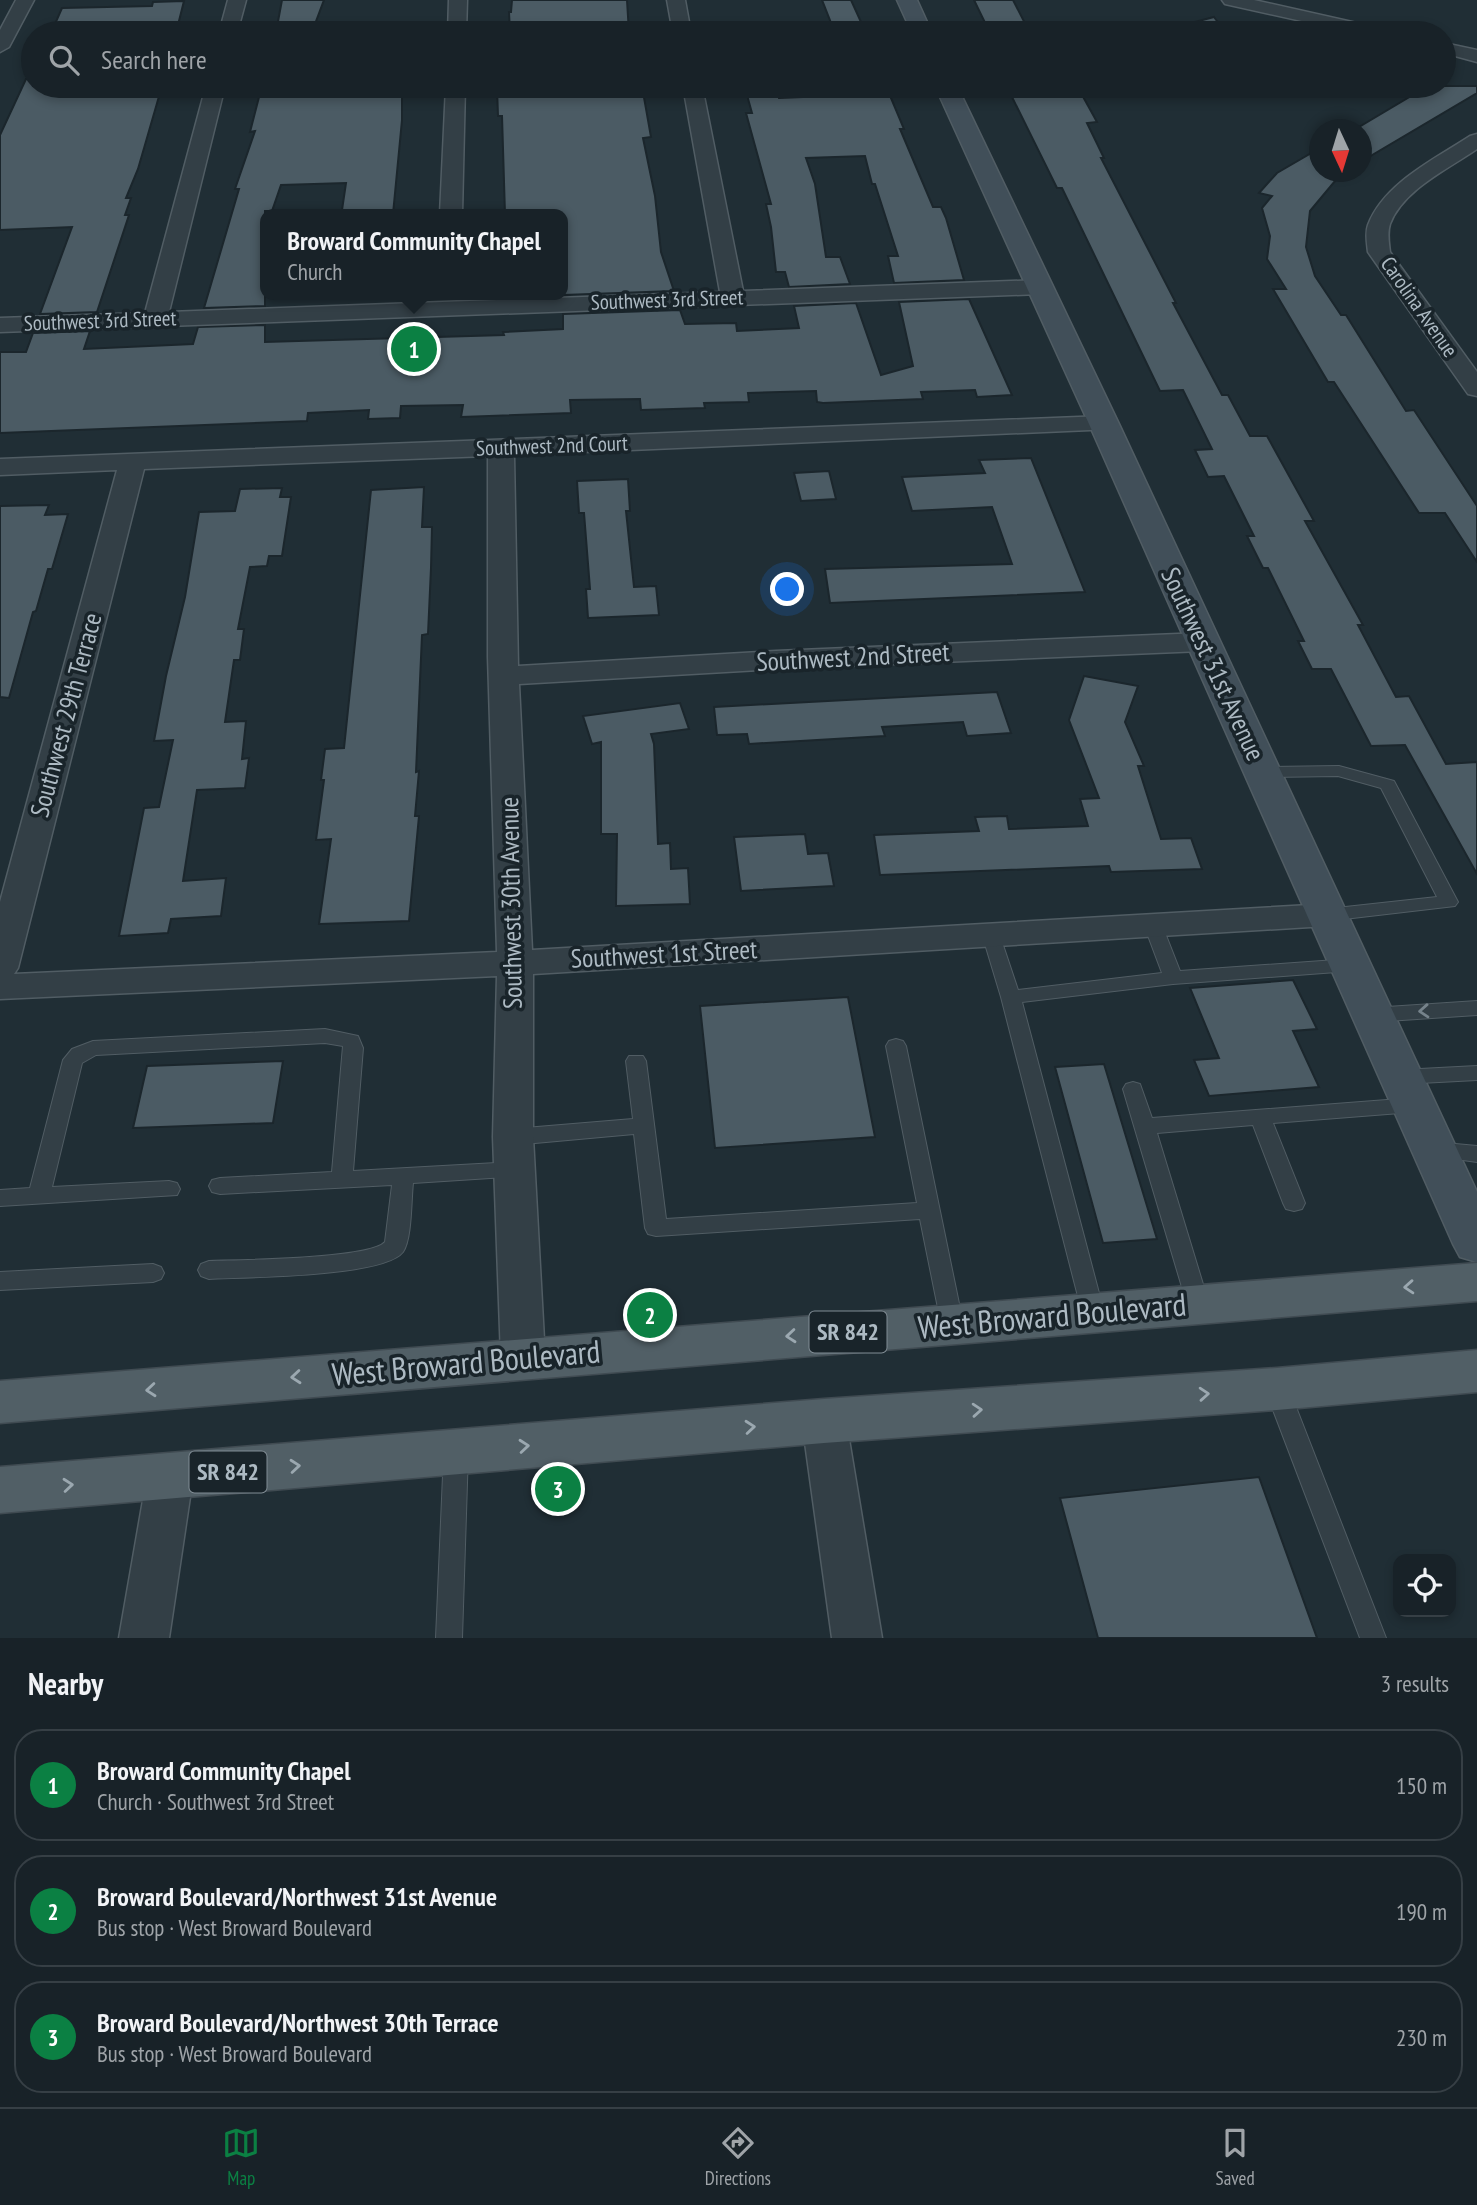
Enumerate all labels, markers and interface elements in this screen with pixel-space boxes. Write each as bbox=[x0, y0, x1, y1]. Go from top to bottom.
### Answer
search box bbox=[21, 21, 1456, 98]
icon: search bbox=[45, 41, 83, 79]
text: Search here bbox=[101, 43, 207, 76]
north arrow bbox=[1309, 119, 1372, 182]
popup bbox=[260, 209, 568, 300]
text: Broward Community Chapel bbox=[287, 224, 541, 257]
street label: Carolina Avenue bbox=[1375, 251, 1464, 362]
text: Church bbox=[287, 257, 342, 286]
street label: Southwest 3rd Street bbox=[590, 283, 744, 316]
street label: Southwest 3rd Street bbox=[23, 304, 177, 337]
pin: 1 bbox=[391, 323, 437, 375]
street label: Southwest 2nd Court bbox=[476, 429, 629, 462]
street label: Southwest 31st Avenue bbox=[1154, 562, 1273, 766]
your location bbox=[770, 572, 804, 606]
street label: Southwest 29th Terrace bbox=[22, 609, 109, 821]
street label: Southwest 2nd Street bbox=[756, 635, 950, 678]
street label: Southwest 30th Avenue bbox=[492, 797, 529, 1009]
street label: Southwest 1st Street bbox=[570, 932, 758, 975]
one-way arrow bbox=[1419, 1003, 1430, 1018]
one-way arrow bbox=[1403, 1279, 1414, 1294]
street label: West Broward Boulevard bbox=[916, 1282, 1188, 1348]
pin: 2 bbox=[627, 1289, 673, 1341]
road number: SR 842 bbox=[810, 1312, 886, 1352]
one-way arrow bbox=[786, 1328, 797, 1343]
street label: West Broward Boulevard bbox=[330, 1329, 602, 1395]
one-way arrow bbox=[290, 1369, 301, 1384]
one-way arrow bbox=[145, 1382, 156, 1397]
one-way arrow bbox=[1199, 1387, 1210, 1402]
one-way arrow bbox=[972, 1403, 983, 1418]
one-way arrow bbox=[745, 1420, 756, 1435]
one-way arrow bbox=[518, 1439, 529, 1454]
road number: SR 842 bbox=[190, 1452, 266, 1492]
one-way arrow bbox=[290, 1459, 301, 1474]
pin: 3 bbox=[535, 1463, 581, 1515]
one-way arrow bbox=[63, 1478, 74, 1493]
map controls bbox=[1393, 1554, 1456, 1617]
button: locate bbox=[1393, 1554, 1456, 1617]
text: Nearby bbox=[28, 1664, 103, 1703]
text: 3 results bbox=[1381, 1669, 1449, 1698]
text: Broward Community Chapel bbox=[97, 1754, 351, 1787]
text: 1 bbox=[48, 1771, 59, 1800]
text: 150 m bbox=[1396, 1771, 1447, 1800]
text: Church · Southwest 3rd Street bbox=[97, 1787, 334, 1816]
text: Broward Boulevard/Northwest 31st Avenue bbox=[97, 1880, 497, 1913]
text: 2 bbox=[48, 1897, 59, 1926]
text: 190 m bbox=[1396, 1897, 1447, 1926]
text: Bus stop · West Broward Boulevard bbox=[97, 1913, 372, 1942]
text: Broward Boulevard/Northwest 30th Terrace bbox=[97, 2006, 499, 2039]
text: 3 bbox=[48, 2023, 59, 2052]
text: 230 m bbox=[1396, 2023, 1447, 2052]
text: Bus stop · West Broward Boulevard bbox=[97, 2039, 372, 2068]
tab: Map bbox=[222, 2124, 260, 2190]
tab: Directions bbox=[705, 2124, 771, 2190]
tab: Saved bbox=[1216, 2124, 1255, 2190]

